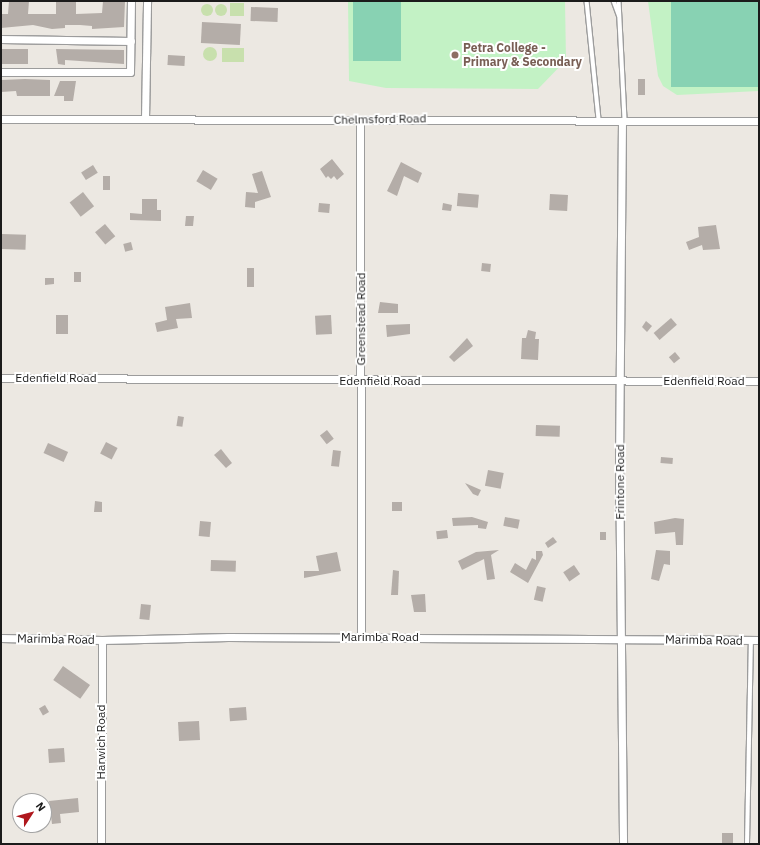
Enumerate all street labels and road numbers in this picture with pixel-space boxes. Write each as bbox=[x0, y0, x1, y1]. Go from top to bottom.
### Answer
street label: Chelmsford Road bbox=[334, 111, 426, 127]
street label: Greenstead Road bbox=[354, 273, 368, 365]
street label: Edenfield Road bbox=[15, 371, 97, 385]
street label: Edenfield Road bbox=[339, 374, 421, 388]
street label: Edenfield Road bbox=[663, 374, 745, 388]
street label: Frintone Road bbox=[613, 444, 627, 520]
street label: Marimba Road bbox=[341, 630, 419, 644]
street label: Marimba Road bbox=[17, 631, 95, 647]
street label: Marimba Road bbox=[665, 632, 743, 648]
street label: Harwich Road bbox=[94, 705, 108, 779]

